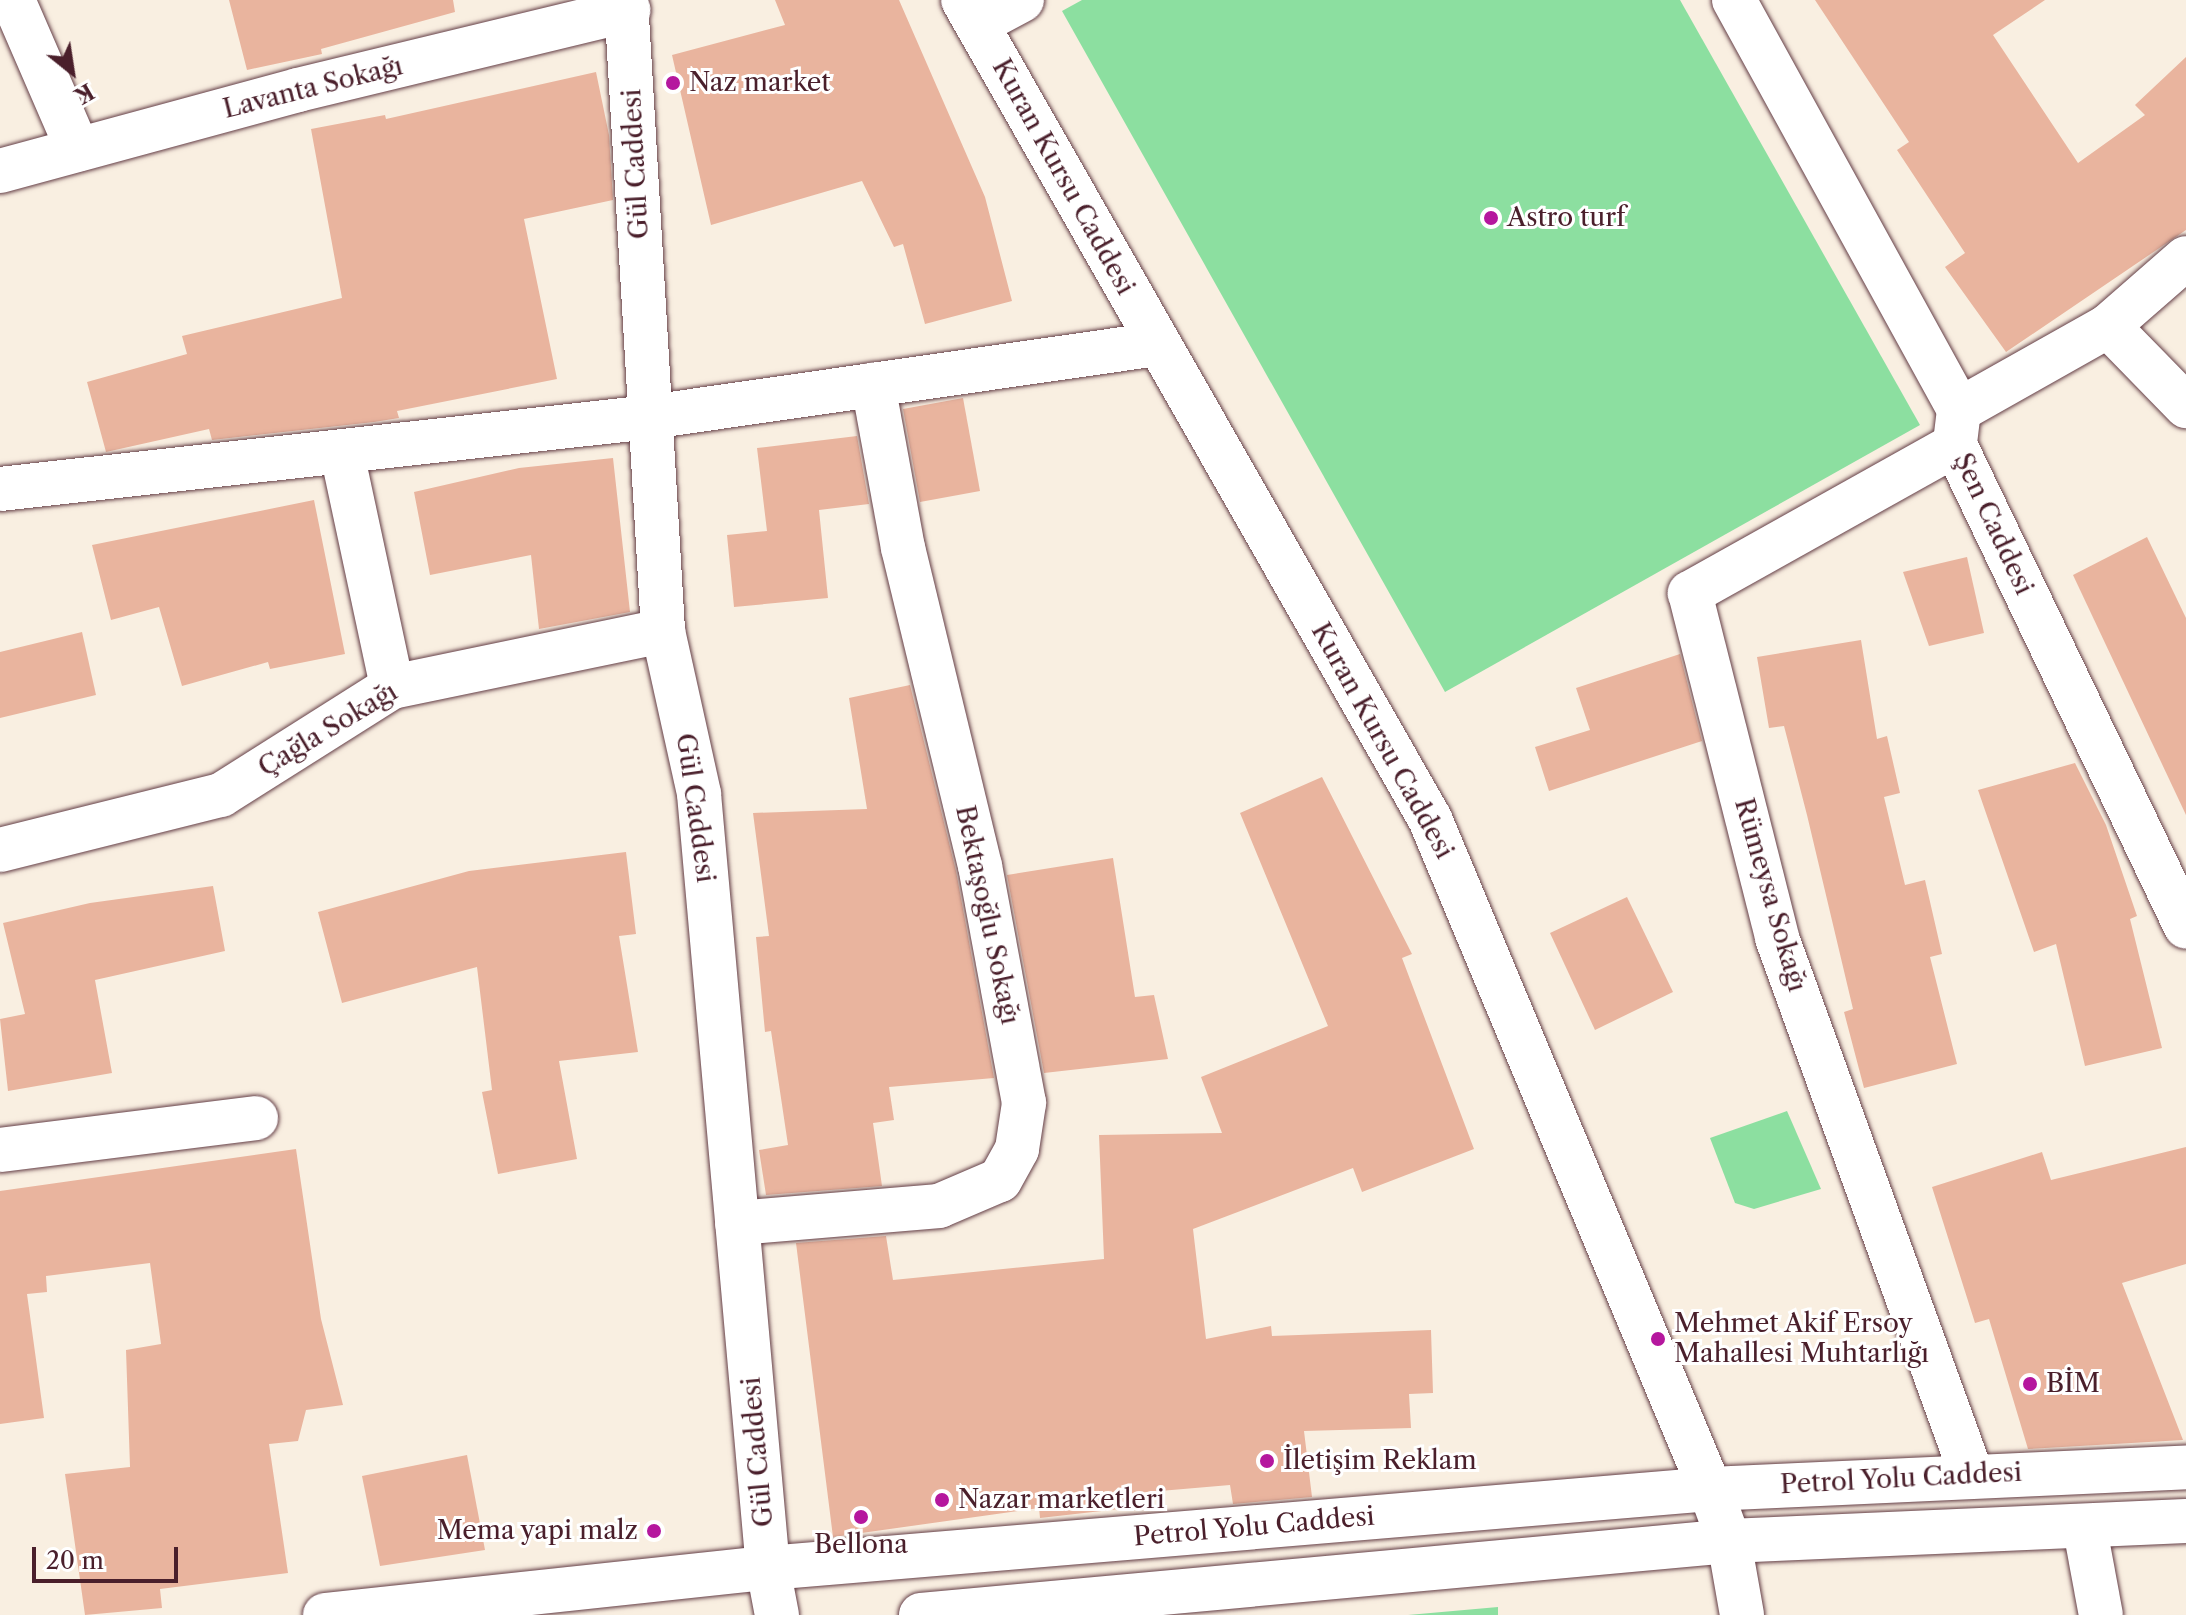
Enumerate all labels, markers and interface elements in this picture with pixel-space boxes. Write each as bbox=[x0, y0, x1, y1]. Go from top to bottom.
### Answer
north arrow bbox=[32, 32, 112, 112]
street label: Lavanta Sokağı bbox=[220, 51, 406, 125]
street label: Kuran Kursu Caddesi bbox=[985, 54, 1141, 300]
place label: Naz market bbox=[689, 67, 830, 99]
marker: Naz market bbox=[664, 74, 682, 92]
text: K bbox=[70, 77, 99, 109]
street label: Gül Caddesi bbox=[616, 88, 656, 240]
place label: Astro turf bbox=[1507, 202, 1626, 234]
marker: Astro turf bbox=[1482, 209, 1500, 227]
street label: Şen Caddesi bbox=[1947, 448, 2039, 600]
street label: Kuran Kursu Caddesi bbox=[1304, 618, 1460, 864]
street label: Çağla Sokağı bbox=[253, 676, 403, 784]
street label: Gül Caddesi bbox=[669, 731, 721, 885]
street label: Rümeysa Sokağı bbox=[1727, 795, 1813, 995]
street label: Bektaşoğlu Sokağı bbox=[949, 803, 1025, 1027]
place label: Mehmet Akif Ersoy Mahallesi Muhtarlığı bbox=[1674, 1308, 1929, 1370]
marker: Mehmet Akif Ersoy Mahallesi Muhtarlığı bbox=[1649, 1330, 1667, 1348]
place label: BİM bbox=[2046, 1368, 2100, 1400]
marker: BİM bbox=[2021, 1375, 2039, 1393]
street label: Gül Caddesi bbox=[736, 1376, 780, 1528]
place label: İletişim Reklam bbox=[1283, 1445, 1477, 1477]
marker: İletişim Reklam bbox=[1258, 1452, 1276, 1470]
street label: Petrol Yolu Caddesi bbox=[1779, 1457, 2023, 1501]
place label: Nazar marketleri bbox=[958, 1484, 1165, 1516]
marker: Nazar marketleri bbox=[933, 1491, 951, 1509]
street label: Petrol Yolu Caddesi bbox=[1132, 1501, 1376, 1553]
marker: Bellona bbox=[852, 1508, 870, 1526]
place label: Mema yapi malz bbox=[436, 1515, 638, 1547]
marker: Mema yapi malz bbox=[645, 1522, 663, 1540]
place label: Bellona bbox=[814, 1529, 908, 1561]
scale bar bbox=[36, 1531, 182, 1581]
text: 20 m bbox=[46, 1546, 104, 1575]

